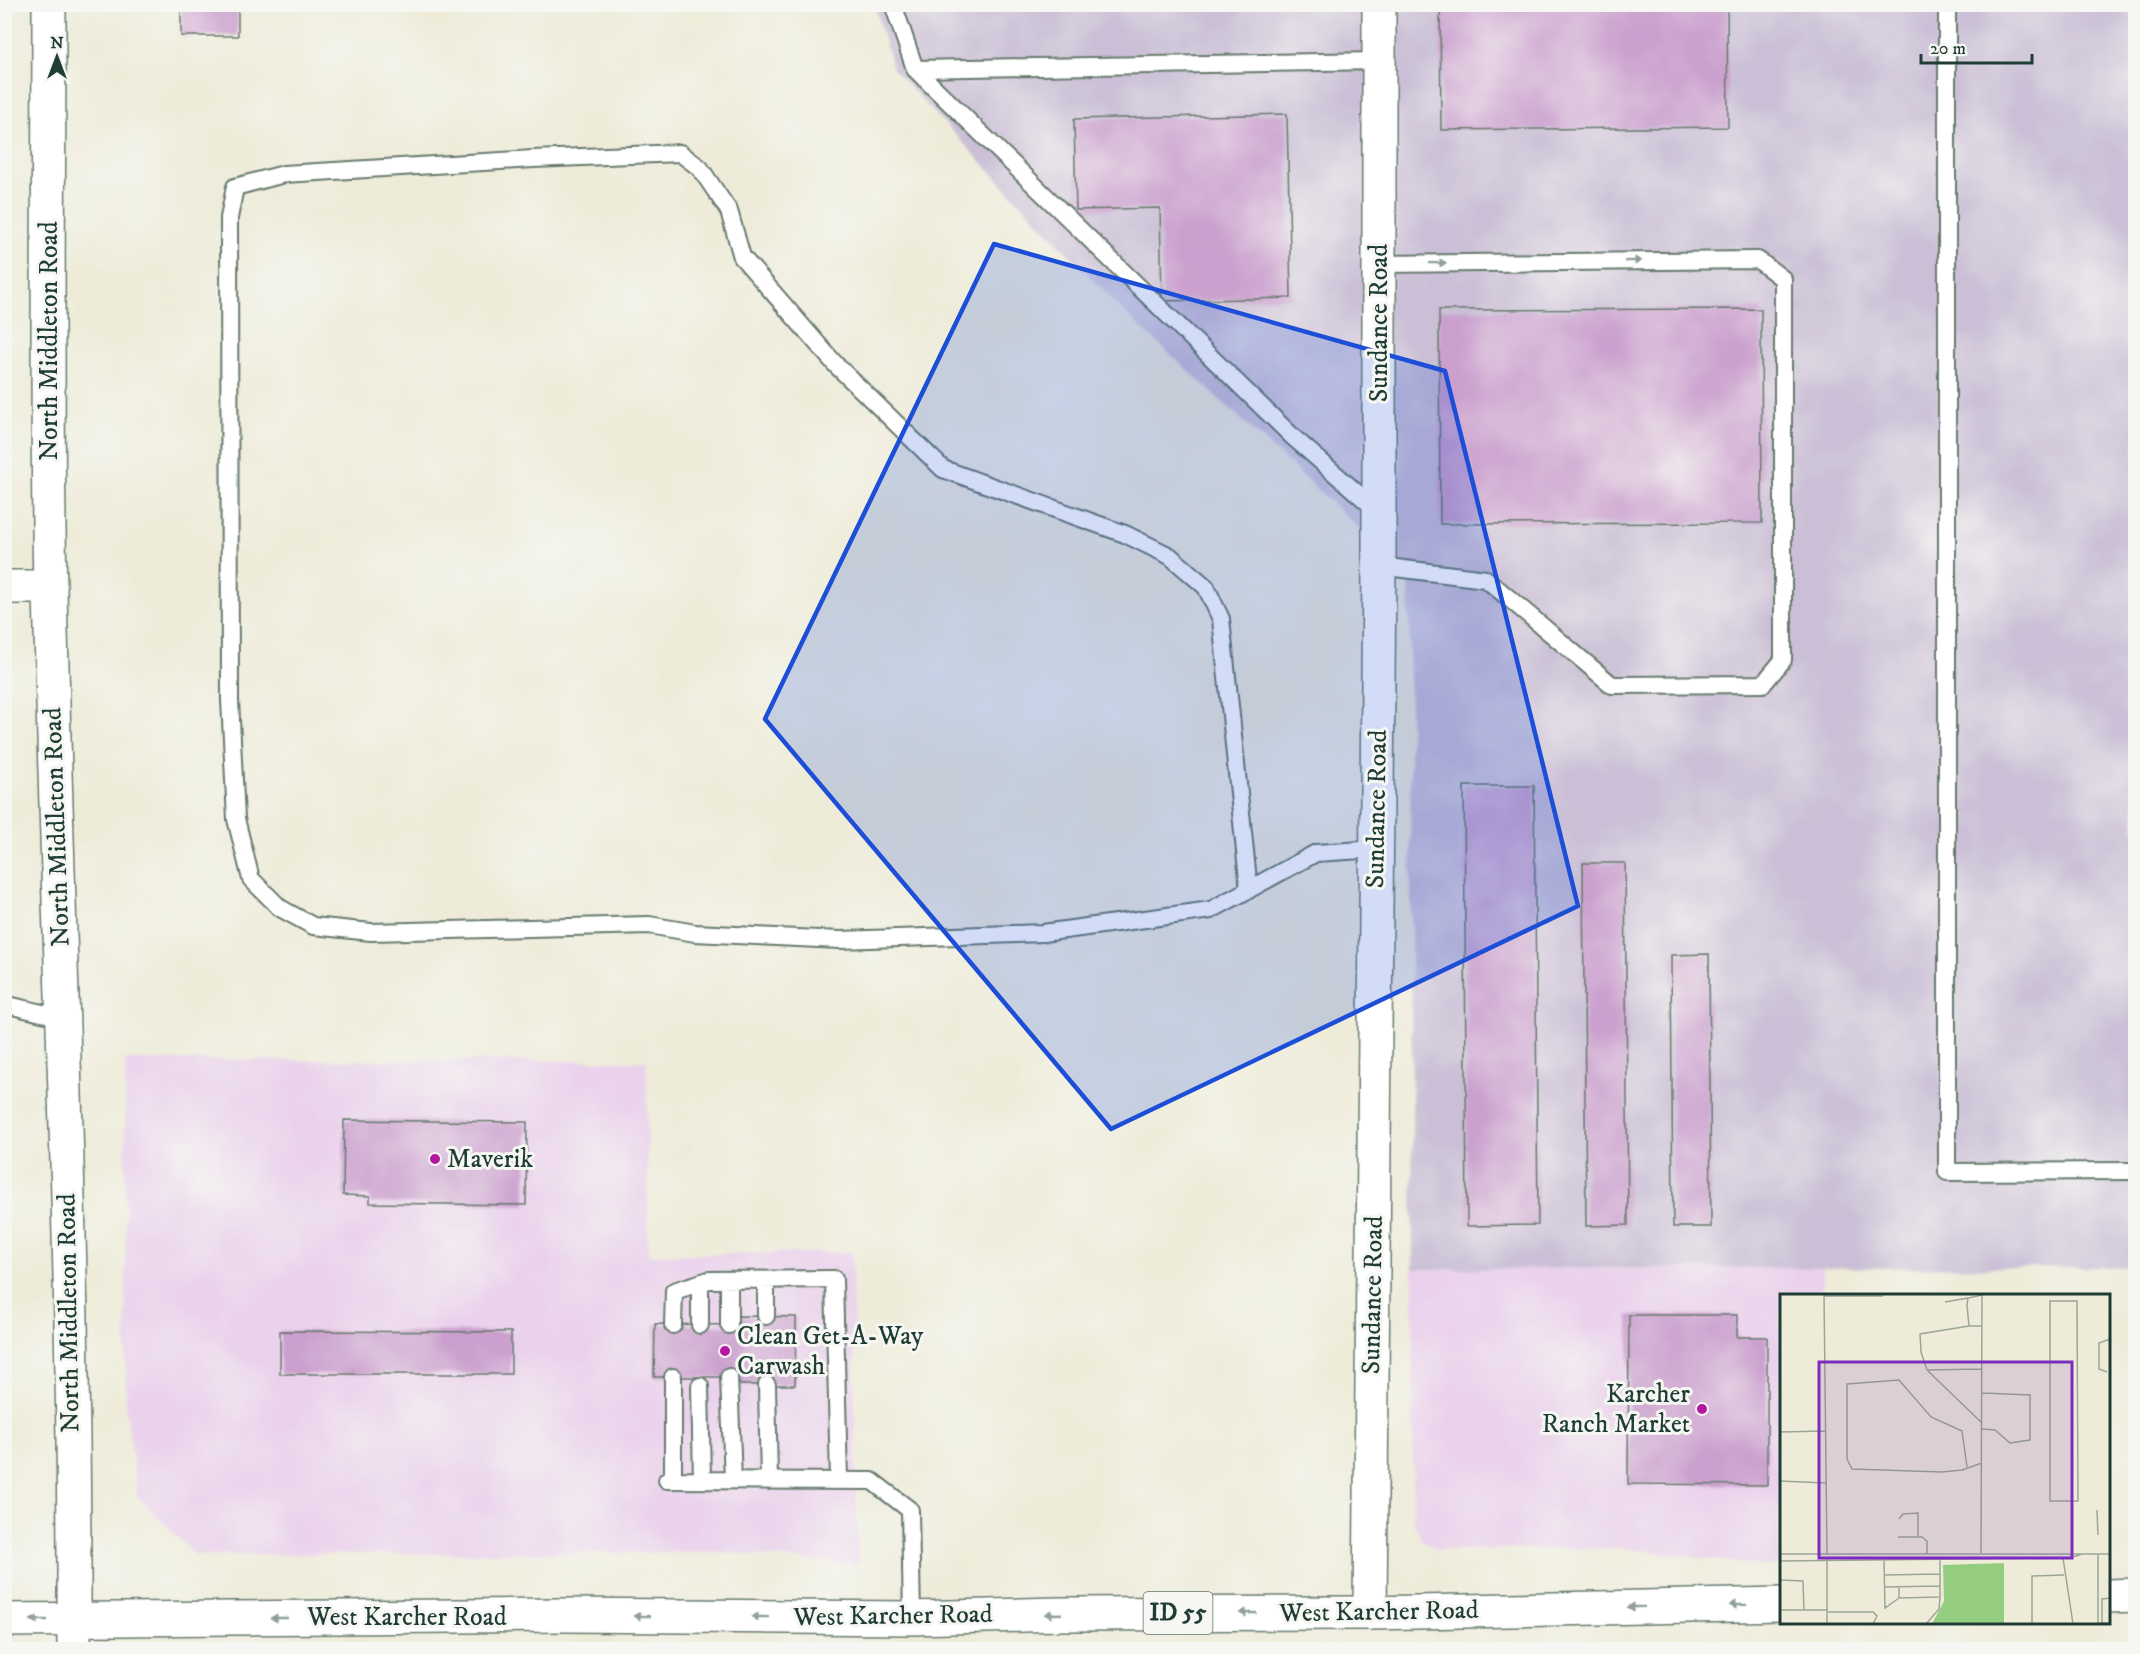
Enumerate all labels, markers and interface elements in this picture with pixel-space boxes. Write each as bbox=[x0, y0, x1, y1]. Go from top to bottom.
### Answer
north arrow bbox=[27, 27, 87, 87]
scale bar bbox=[1921, 27, 2032, 65]
text: N bbox=[50, 33, 64, 53]
text: 20 m bbox=[1930, 38, 1966, 60]
street label: North Middleton Road bbox=[33, 221, 66, 461]
street label: Sundance Road bbox=[1363, 244, 1396, 402]
one-way arrow bbox=[1623, 256, 1642, 266]
one-way arrow bbox=[1428, 258, 1447, 268]
street label: North Middleton Road bbox=[36, 707, 78, 947]
street label: Sundance Road bbox=[1359, 729, 1395, 889]
place label: Maverik bbox=[447, 1143, 533, 1176]
marker: Maverik bbox=[428, 1152, 442, 1166]
street label: North Middleton Road bbox=[50, 1193, 88, 1433]
street label: Sundance Road bbox=[1355, 1215, 1391, 1375]
inset map bbox=[1780, 1294, 2110, 1624]
place label: Clean Get-A-Way Carwash bbox=[737, 1320, 924, 1383]
marker: Clean Get-A-Way Carwash bbox=[718, 1344, 732, 1358]
place label: Karcher Ranch Market bbox=[1542, 1378, 1690, 1441]
marker: Karcher Ranch Market bbox=[1695, 1402, 1709, 1416]
road number: ID 55 bbox=[1144, 1592, 1212, 1634]
street label: West Karcher Road bbox=[1278, 1594, 1479, 1630]
street label: West Karcher Road bbox=[792, 1598, 993, 1634]
one-way arrow bbox=[1728, 1600, 1747, 1610]
street label: West Karcher Road bbox=[306, 1601, 507, 1634]
one-way arrow bbox=[1626, 1603, 1645, 1612]
one-way arrow bbox=[1239, 1608, 1258, 1618]
one-way arrow bbox=[1044, 1609, 1063, 1618]
one-way arrow bbox=[633, 1611, 652, 1621]
one-way arrow bbox=[750, 1612, 769, 1622]
one-way arrow bbox=[270, 1613, 289, 1623]
one-way arrow bbox=[30, 1615, 49, 1625]

